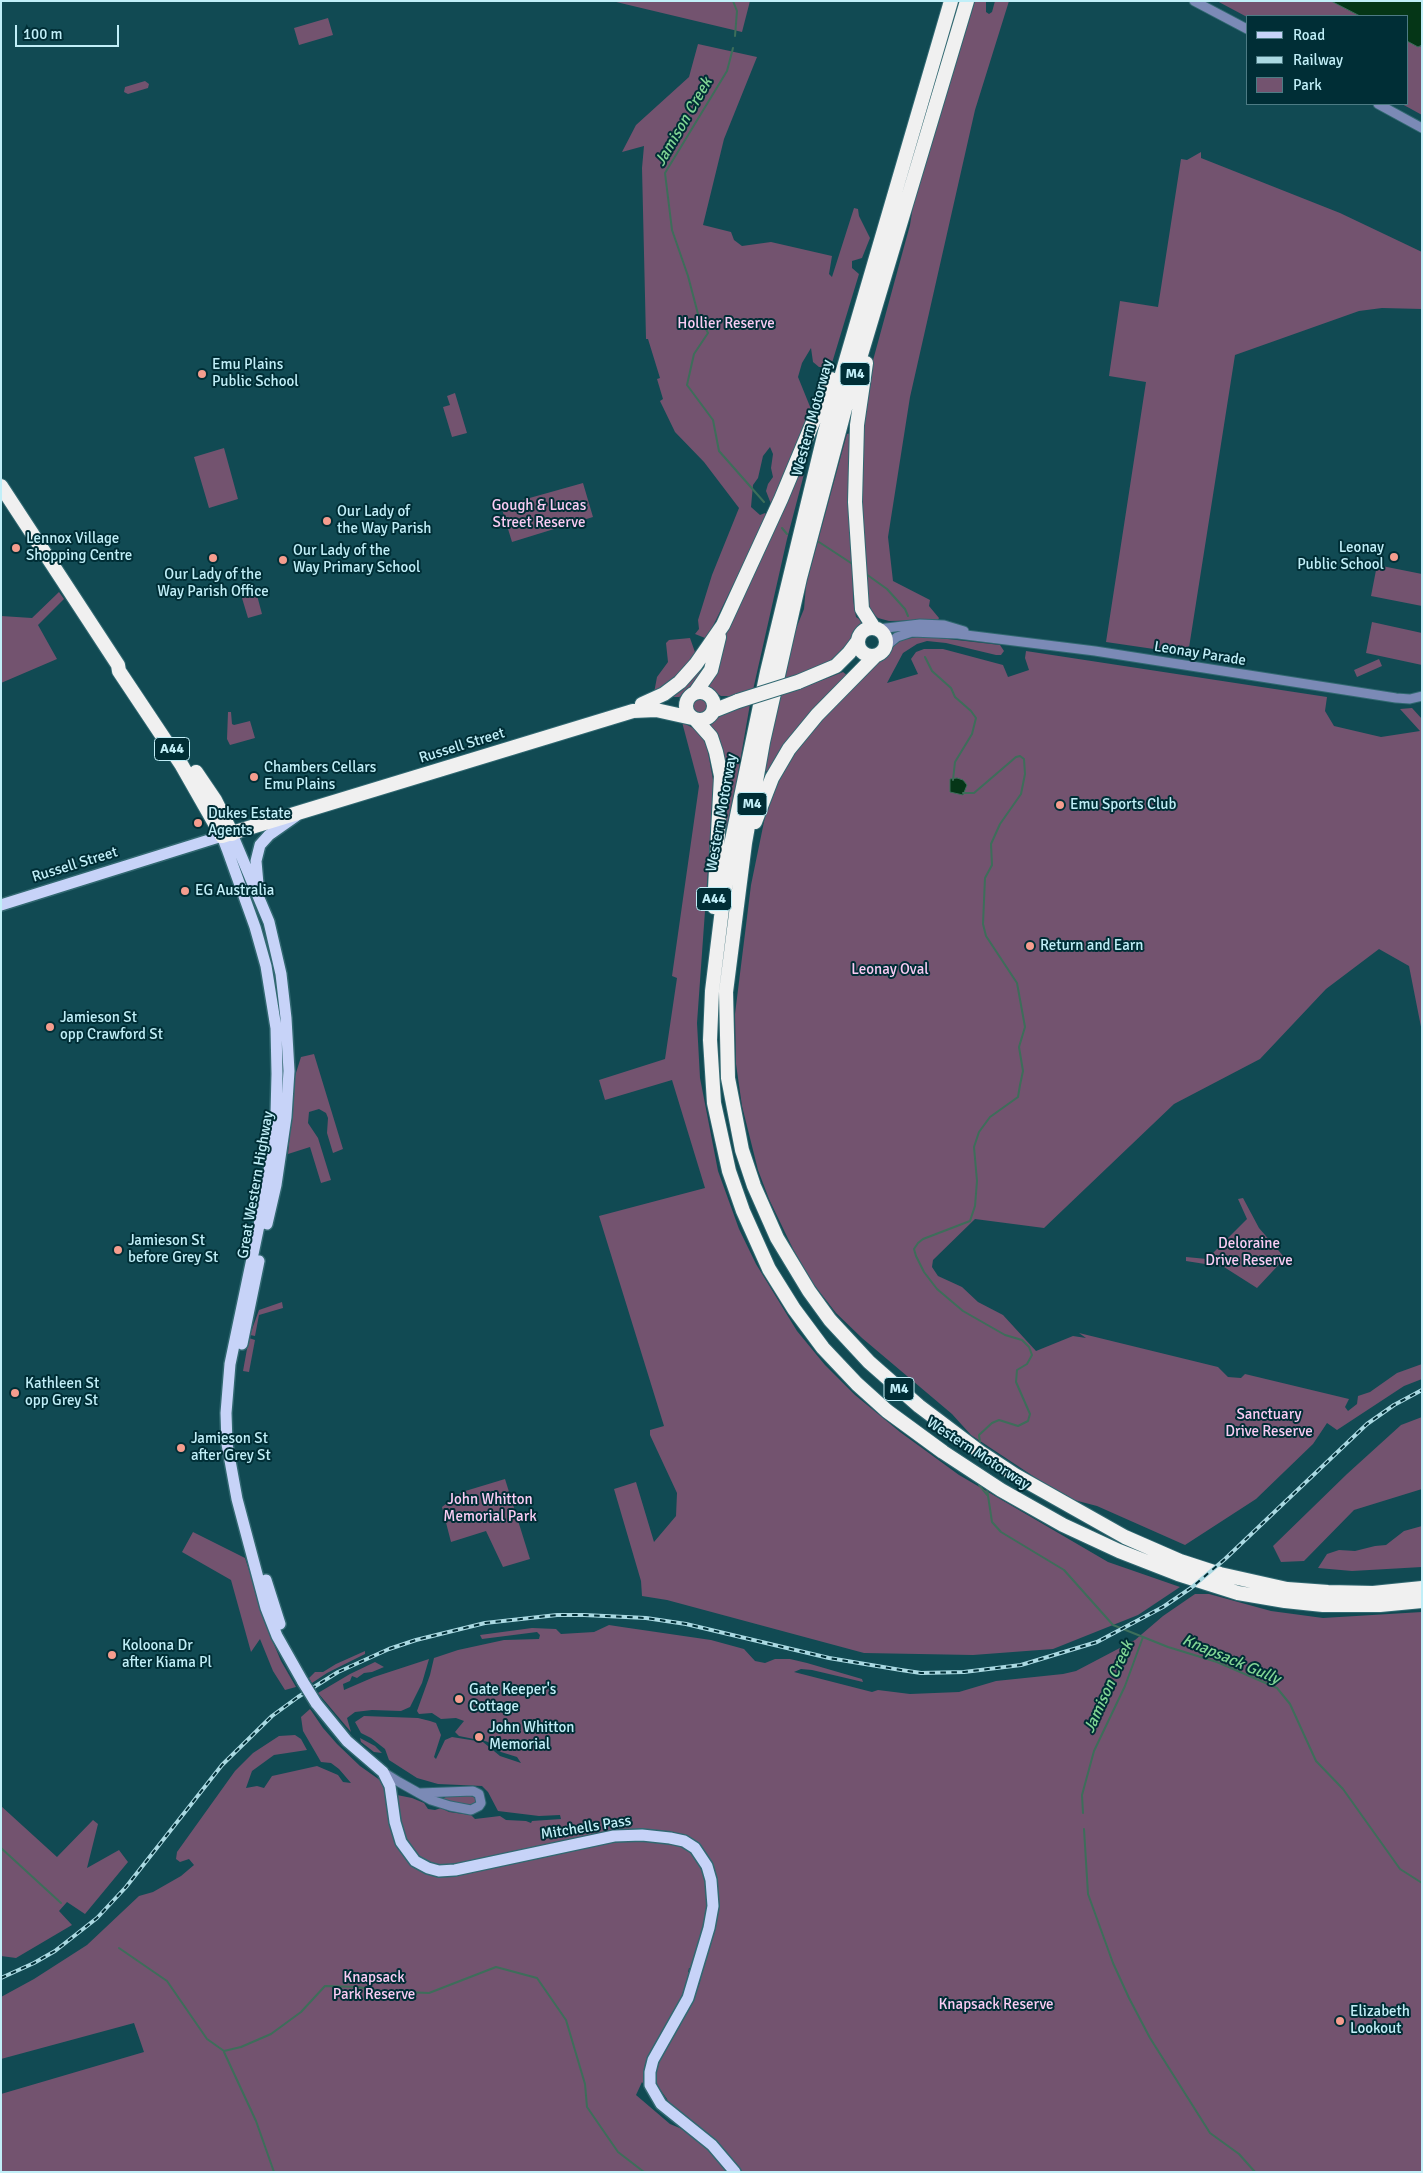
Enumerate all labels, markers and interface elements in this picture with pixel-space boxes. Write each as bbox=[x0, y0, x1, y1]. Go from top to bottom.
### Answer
scale bar bbox=[18, 15, 121, 47]
legend bbox=[1246, 15, 1408, 105]
text: 100 m bbox=[23, 25, 63, 43]
text: Road bbox=[1293, 26, 1325, 44]
text: Railway bbox=[1293, 51, 1343, 69]
water label: Jamison Creek bbox=[651, 74, 717, 170]
text: Park bbox=[1293, 76, 1322, 94]
park label: Hollier Reserve bbox=[677, 315, 775, 333]
place label: Emu Plains Public School bbox=[212, 356, 299, 391]
street label: Western Motorway bbox=[789, 358, 837, 478]
road number: M4 bbox=[840, 362, 870, 386]
marker: Emu Plains Public School bbox=[196, 368, 208, 380]
park label: Gough & Lucas Street Reserve bbox=[492, 497, 586, 532]
place label: Our Lady of the Way Parish bbox=[337, 503, 432, 538]
marker: Our Lady of the Way Parish bbox=[321, 515, 333, 527]
place label: Lennox Village Shopping Centre bbox=[26, 530, 132, 565]
place label: Leonay Public School bbox=[1297, 539, 1384, 574]
marker: Lennox Village Shopping Centre bbox=[10, 542, 22, 554]
place label: Our Lady of the Way Primary School bbox=[293, 542, 420, 577]
marker: Leonay Public School bbox=[1388, 551, 1400, 563]
marker: Our Lady of the Way Parish Office bbox=[207, 552, 219, 564]
marker: Our Lady of the Way Primary School bbox=[277, 554, 289, 566]
place label: Our Lady of the Way Parish Office bbox=[157, 566, 269, 601]
street label: Leonay Parade bbox=[1153, 638, 1247, 670]
street label: Russell Street bbox=[417, 724, 507, 768]
road number: A44 bbox=[154, 738, 190, 761]
street label: Western Motorway bbox=[703, 753, 741, 873]
place label: Chambers Cellars Emu Plains bbox=[264, 759, 376, 794]
marker: Chambers Cellars Emu Plains bbox=[248, 771, 260, 783]
road number: M4 bbox=[737, 792, 767, 816]
place label: Emu Sports Club bbox=[1070, 796, 1176, 814]
marker: Emu Sports Club bbox=[1054, 799, 1066, 811]
place label: Dukes Estate Agents bbox=[208, 805, 291, 840]
marker: Dukes Estate Agents bbox=[192, 817, 204, 829]
street label: Russell Street bbox=[30, 843, 120, 887]
place label: EG Australia bbox=[195, 882, 274, 900]
marker: EG Australia bbox=[179, 885, 191, 897]
road number: A44 bbox=[696, 888, 732, 911]
place label: Return and Earn bbox=[1040, 937, 1143, 955]
marker: Return and Earn bbox=[1024, 940, 1036, 952]
park label: Leonay Oval bbox=[851, 961, 929, 979]
place label: Jamieson St opp Crawford St bbox=[60, 1009, 163, 1044]
marker: Jamieson St opp Crawford St bbox=[44, 1021, 56, 1033]
street label: Great Western Highway bbox=[234, 1110, 278, 1260]
place label: Jamieson St before Grey St bbox=[128, 1232, 218, 1267]
park label: Deloraine Drive Reserve bbox=[1205, 1235, 1293, 1270]
marker: Jamieson St before Grey St bbox=[112, 1244, 124, 1256]
place label: Kathleen St opp Grey St bbox=[25, 1375, 99, 1410]
road number: M4 bbox=[884, 1378, 914, 1400]
marker: Kathleen St opp Grey St bbox=[9, 1387, 21, 1399]
park label: Sanctuary Drive Reserve bbox=[1225, 1406, 1313, 1441]
street label: Western Motorway bbox=[923, 1414, 1033, 1494]
place label: Jamieson St after Grey St bbox=[191, 1430, 271, 1465]
marker: Jamieson St after Grey St bbox=[175, 1442, 187, 1454]
park label: John Whitton Memorial Park bbox=[443, 1491, 537, 1526]
water label: Knapsack Gully bbox=[1179, 1631, 1283, 1689]
place label: Koloona Dr after Kiama Pl bbox=[122, 1637, 212, 1672]
water label: Jamison Creek bbox=[1080, 1638, 1138, 1736]
marker: Koloona Dr after Kiama Pl bbox=[106, 1649, 118, 1661]
place label: Gate Keeper's Cottage bbox=[469, 1681, 556, 1716]
marker: Gate Keeper's Cottage bbox=[453, 1693, 465, 1705]
place label: John Whitton Memorial bbox=[489, 1719, 574, 1754]
marker: John Whitton Memorial bbox=[473, 1731, 485, 1743]
street label: Mitchells Pass bbox=[539, 1812, 633, 1844]
park label: Knapsack Park Reserve bbox=[333, 1969, 415, 2004]
park label: Knapsack Reserve bbox=[938, 1996, 1054, 2014]
place label: Elizabeth Lookout bbox=[1350, 2003, 1410, 2038]
marker: Elizabeth Lookout bbox=[1334, 2015, 1346, 2027]

